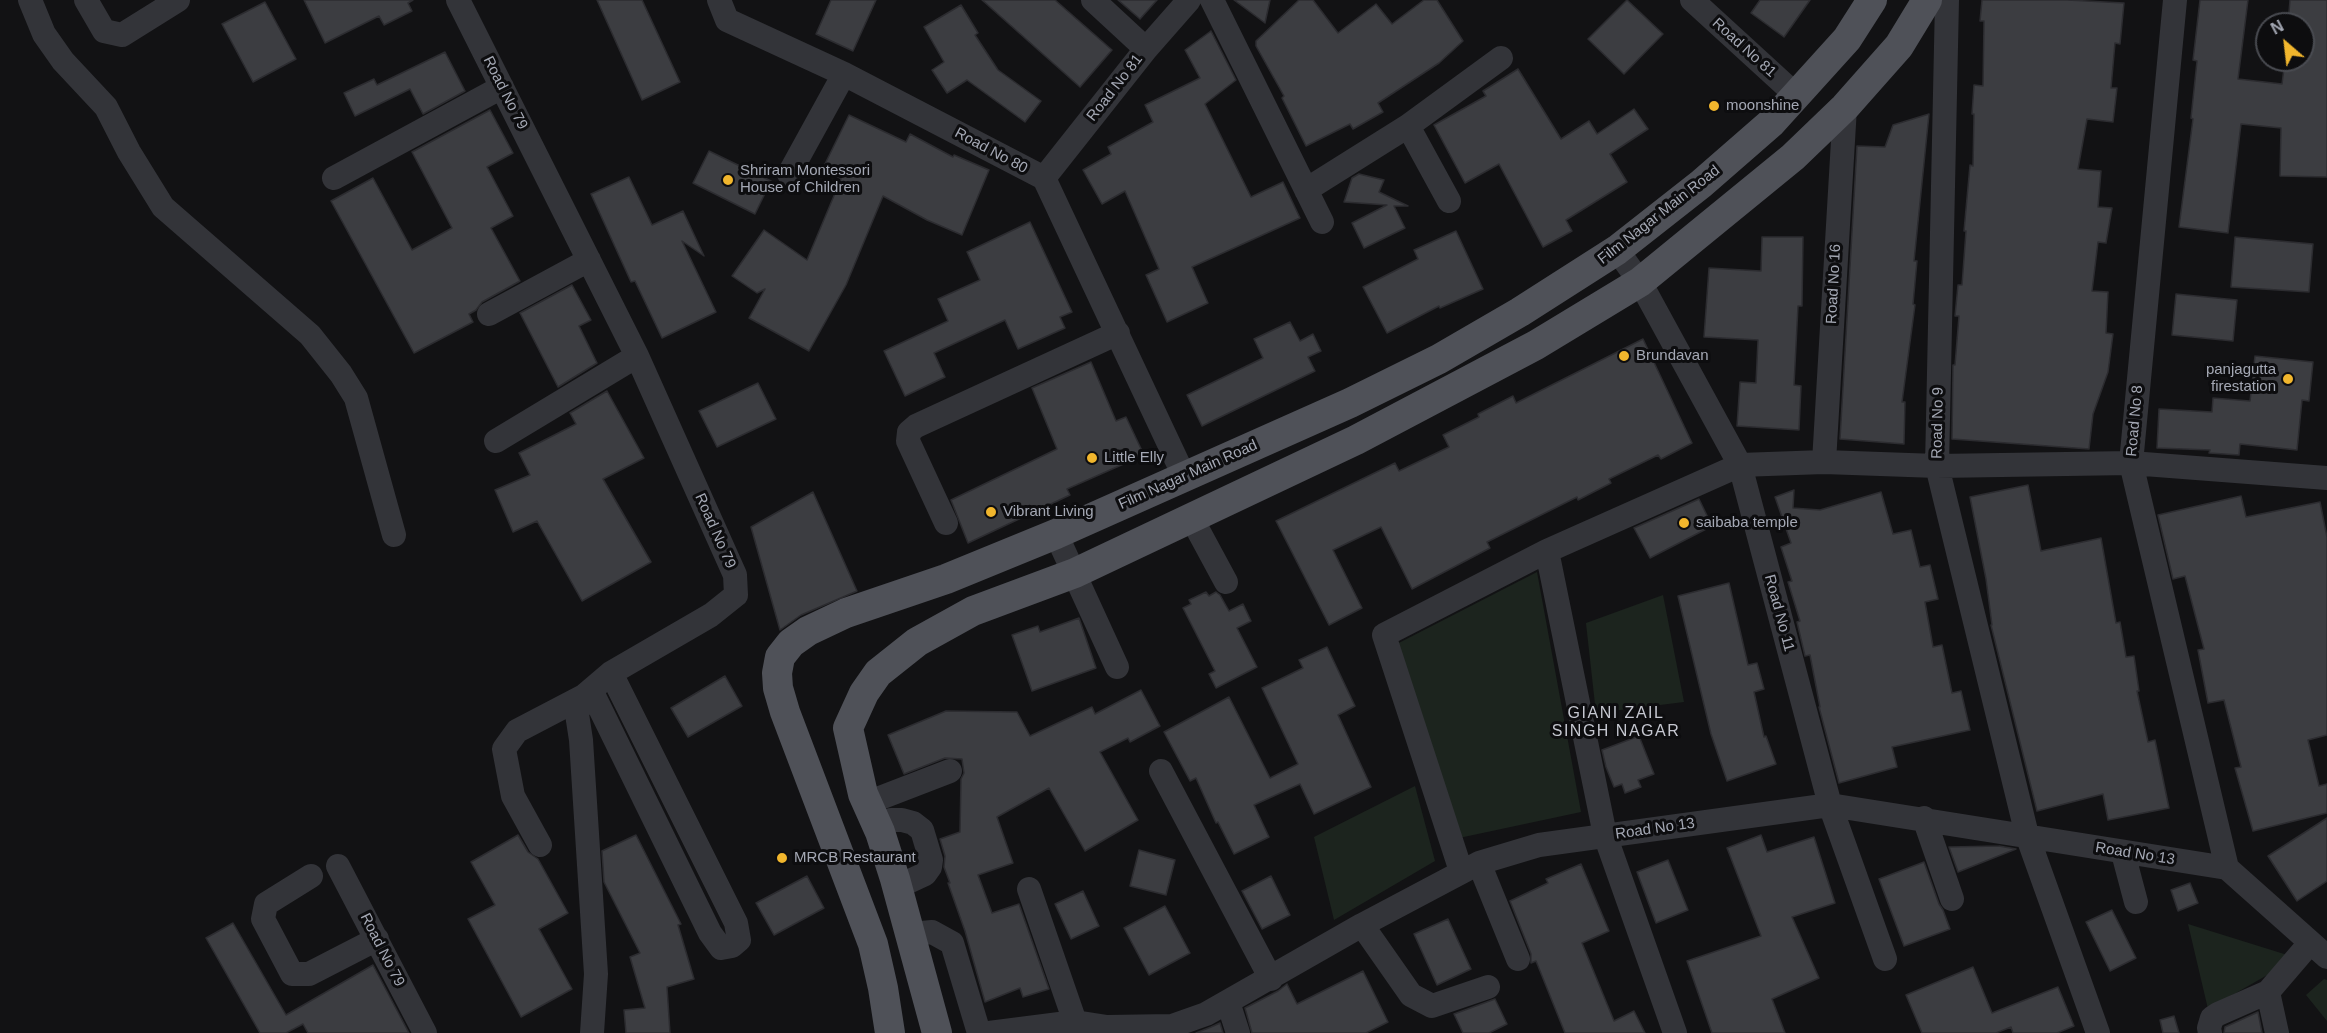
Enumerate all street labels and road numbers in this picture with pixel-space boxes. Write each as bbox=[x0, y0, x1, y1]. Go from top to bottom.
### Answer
street label: Road No 81 bbox=[1708, 15, 1780, 81]
street label: Road No 81 bbox=[1083, 51, 1147, 125]
street label: Road No 79 bbox=[479, 53, 531, 133]
street label: Road No 80 bbox=[951, 124, 1031, 178]
street label: Film Nagar Main Road bbox=[1594, 162, 1724, 268]
street label: Road No 16 bbox=[1823, 244, 1845, 324]
street label: Road No 8 bbox=[2123, 384, 2147, 458]
street label: Road No 9 bbox=[1928, 387, 1948, 459]
street label: Film Nagar Main Road bbox=[1116, 436, 1260, 514]
street label: Road No 79 bbox=[690, 491, 740, 571]
street label: Road No 11 bbox=[1760, 573, 1798, 653]
street label: Road No 13 bbox=[1614, 815, 1696, 843]
street label: Road No 13 bbox=[2094, 839, 2176, 869]
street label: Road No 79 bbox=[356, 910, 408, 990]

